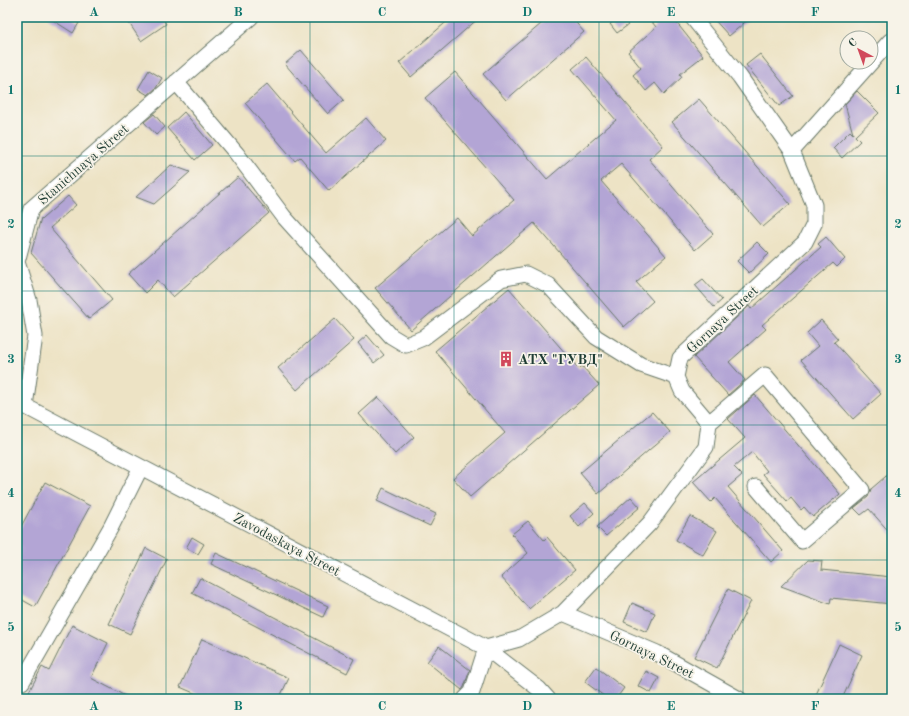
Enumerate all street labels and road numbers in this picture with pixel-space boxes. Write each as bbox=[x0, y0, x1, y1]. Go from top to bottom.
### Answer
street label: Stanichnaya Street bbox=[36, 122, 132, 208]
street label: Gornaya Street bbox=[684, 283, 761, 356]
street label: Zavodaskaya Street bbox=[231, 511, 342, 579]
street label: Gornaya Street bbox=[607, 628, 696, 681]

